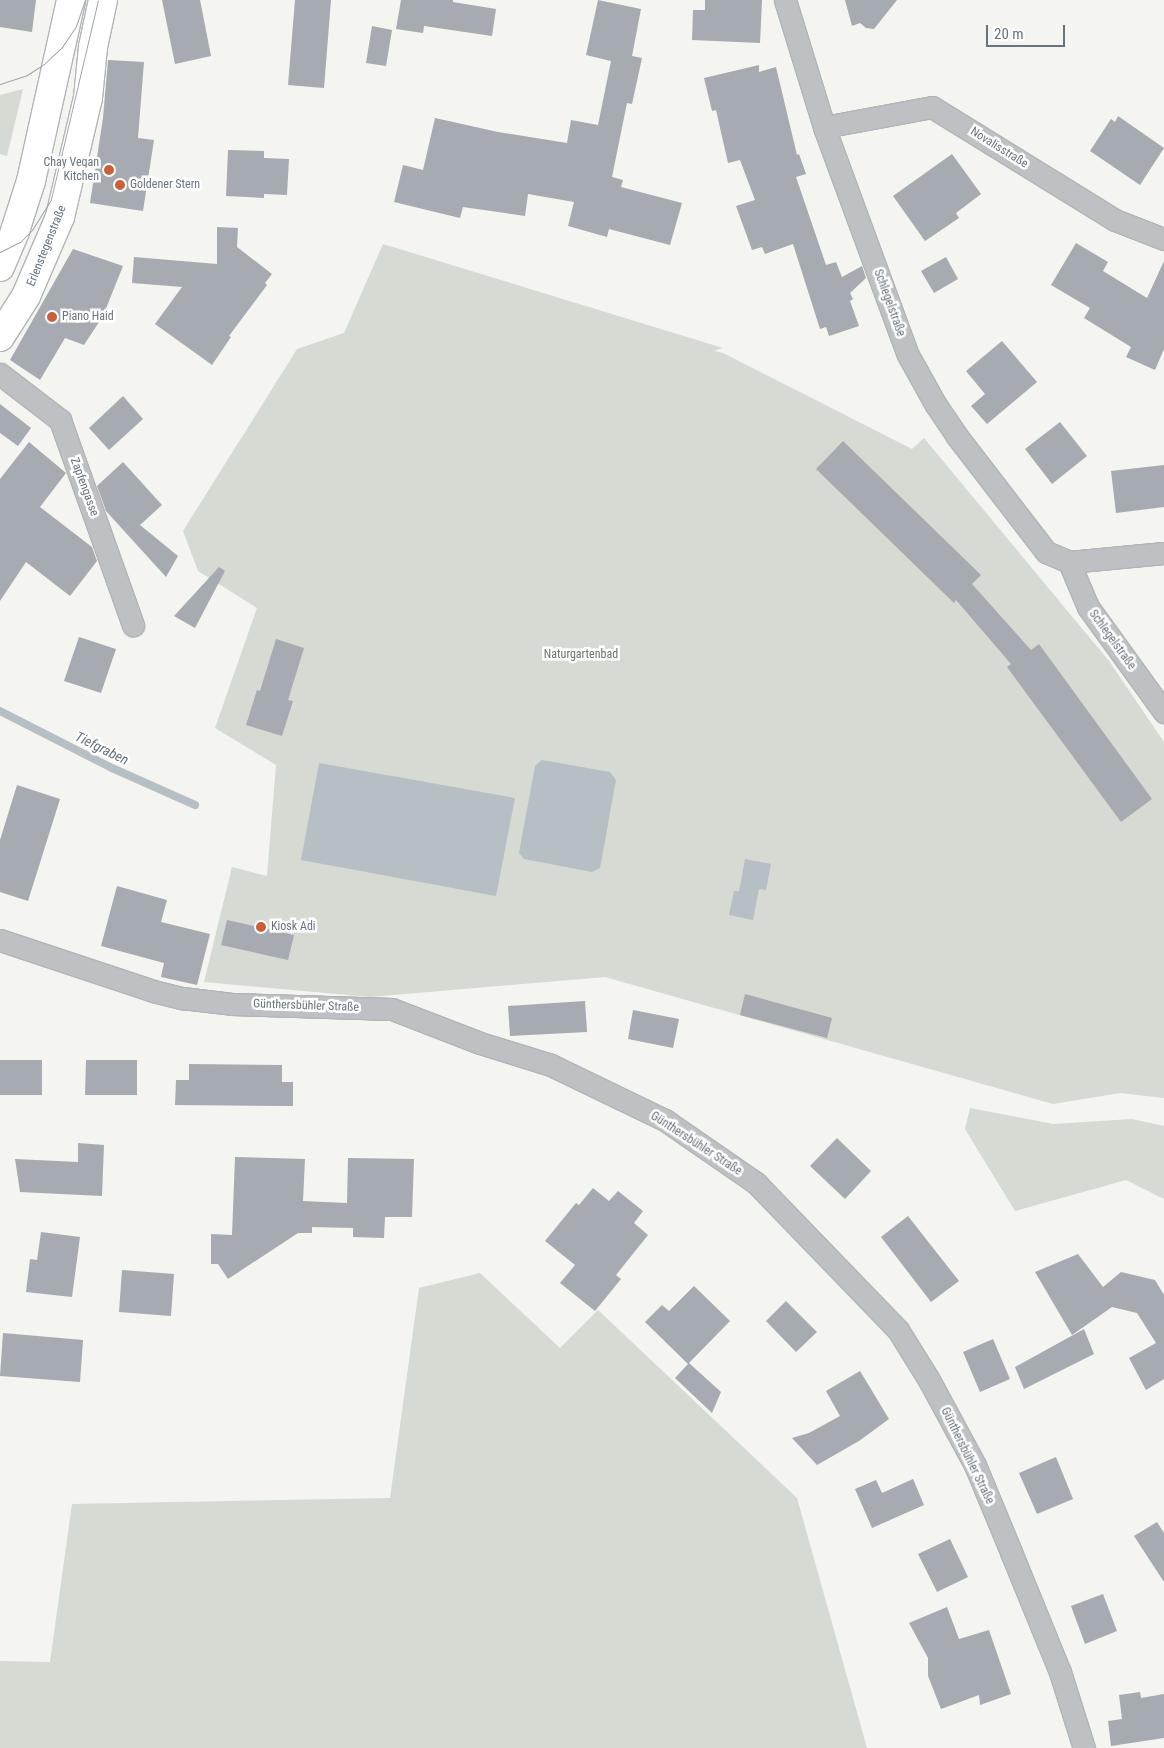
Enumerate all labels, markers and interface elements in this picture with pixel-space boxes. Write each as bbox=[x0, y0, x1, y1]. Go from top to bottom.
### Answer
scale bar bbox=[989, 15, 1068, 47]
text: 20 m bbox=[994, 25, 1024, 43]
street label: Novalisstraße bbox=[968, 125, 1030, 171]
place label: Chay Vegan Kitchen bbox=[43, 156, 99, 184]
marker: Chay Vegan Kitchen bbox=[103, 164, 115, 176]
place label: Goldener Stern bbox=[130, 178, 200, 192]
marker: Goldener Stern bbox=[114, 179, 126, 191]
street label: Erlenstegenstraße bbox=[24, 203, 70, 289]
street label: Schlegelstraße bbox=[870, 267, 908, 339]
place label: Piano Haid bbox=[62, 310, 114, 324]
marker: Piano Haid bbox=[46, 311, 58, 323]
street label: Zapfengasse bbox=[67, 456, 101, 518]
street label: Schlegelstraße bbox=[1086, 607, 1138, 673]
park label: Naturgartenbad bbox=[544, 648, 618, 662]
water label: Tiefgraben bbox=[73, 728, 131, 768]
place label: Kiosk Adi bbox=[271, 920, 316, 934]
marker: Kiosk Adi bbox=[255, 921, 267, 933]
street label: Günthersbühler Straße bbox=[253, 997, 359, 1015]
street label: Günthersbühler Straße bbox=[648, 1109, 744, 1179]
street label: Günthersbühler Straße bbox=[937, 1405, 997, 1507]

